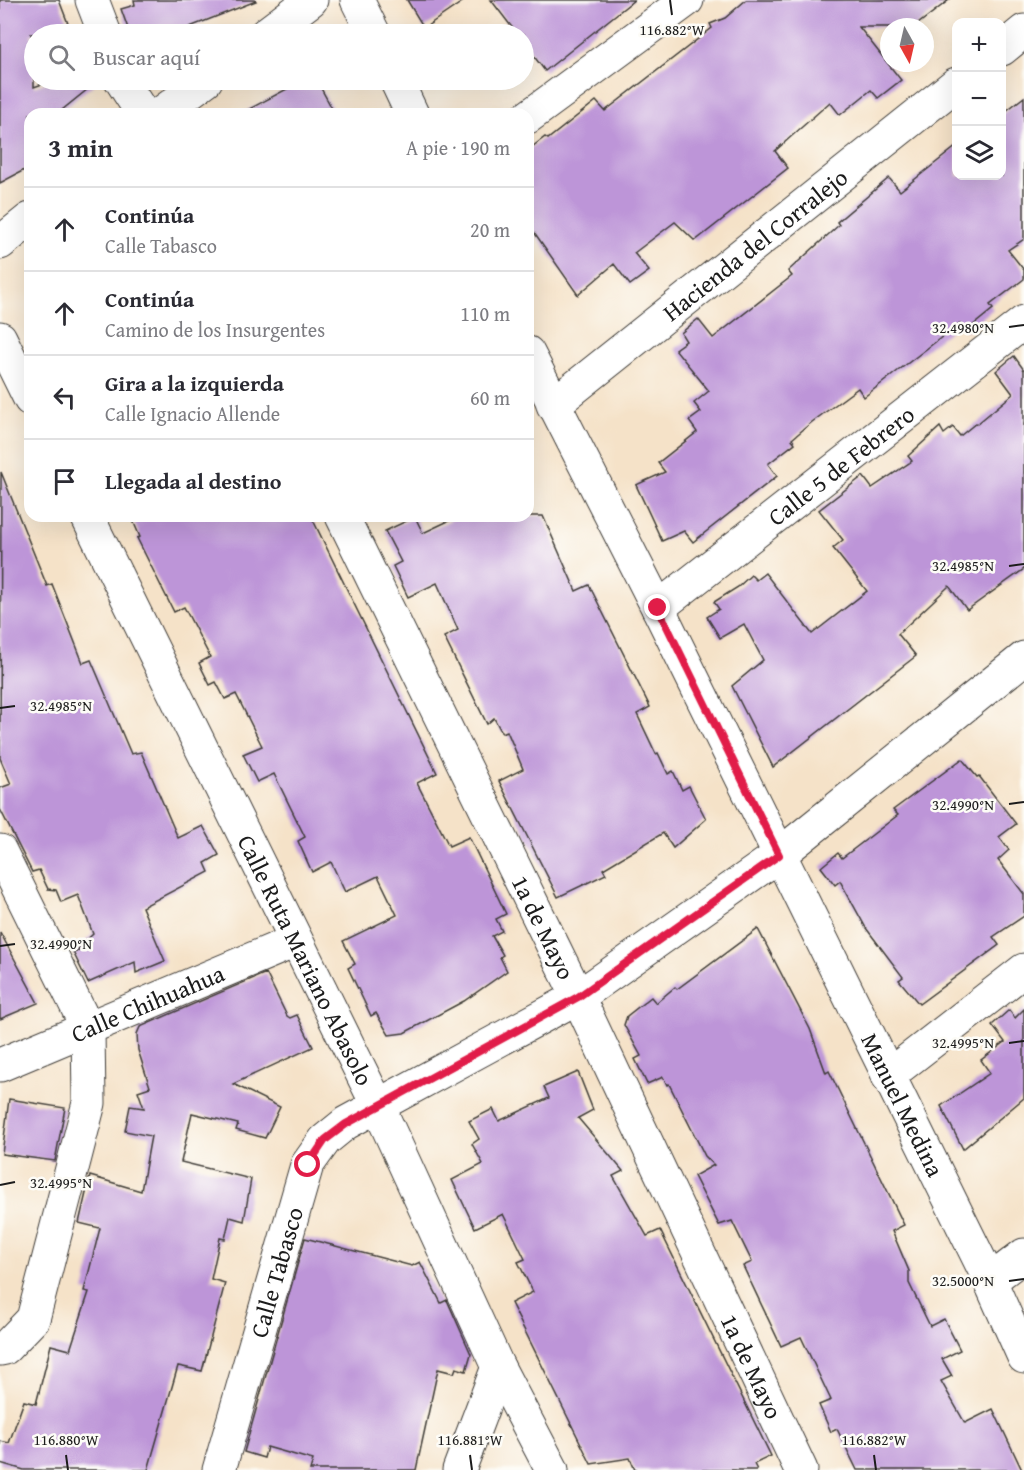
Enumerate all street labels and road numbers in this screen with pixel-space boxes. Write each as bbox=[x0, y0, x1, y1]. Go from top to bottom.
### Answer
street label: Hacienda del Corralejo bbox=[655, 160, 855, 329]
street label: Calle 5 de Febrero bbox=[760, 397, 922, 534]
street label: Calle Ruta Mariano Abasolo bbox=[229, 829, 383, 1091]
street label: 1a de Mayo bbox=[503, 869, 584, 985]
street label: Calle Chihuahua bbox=[65, 955, 230, 1051]
street label: Manuel Medina bbox=[853, 1027, 954, 1183]
street label: Calle Tabasco bbox=[241, 1203, 312, 1342]
street label: 1a de Mayo bbox=[712, 1308, 792, 1425]

